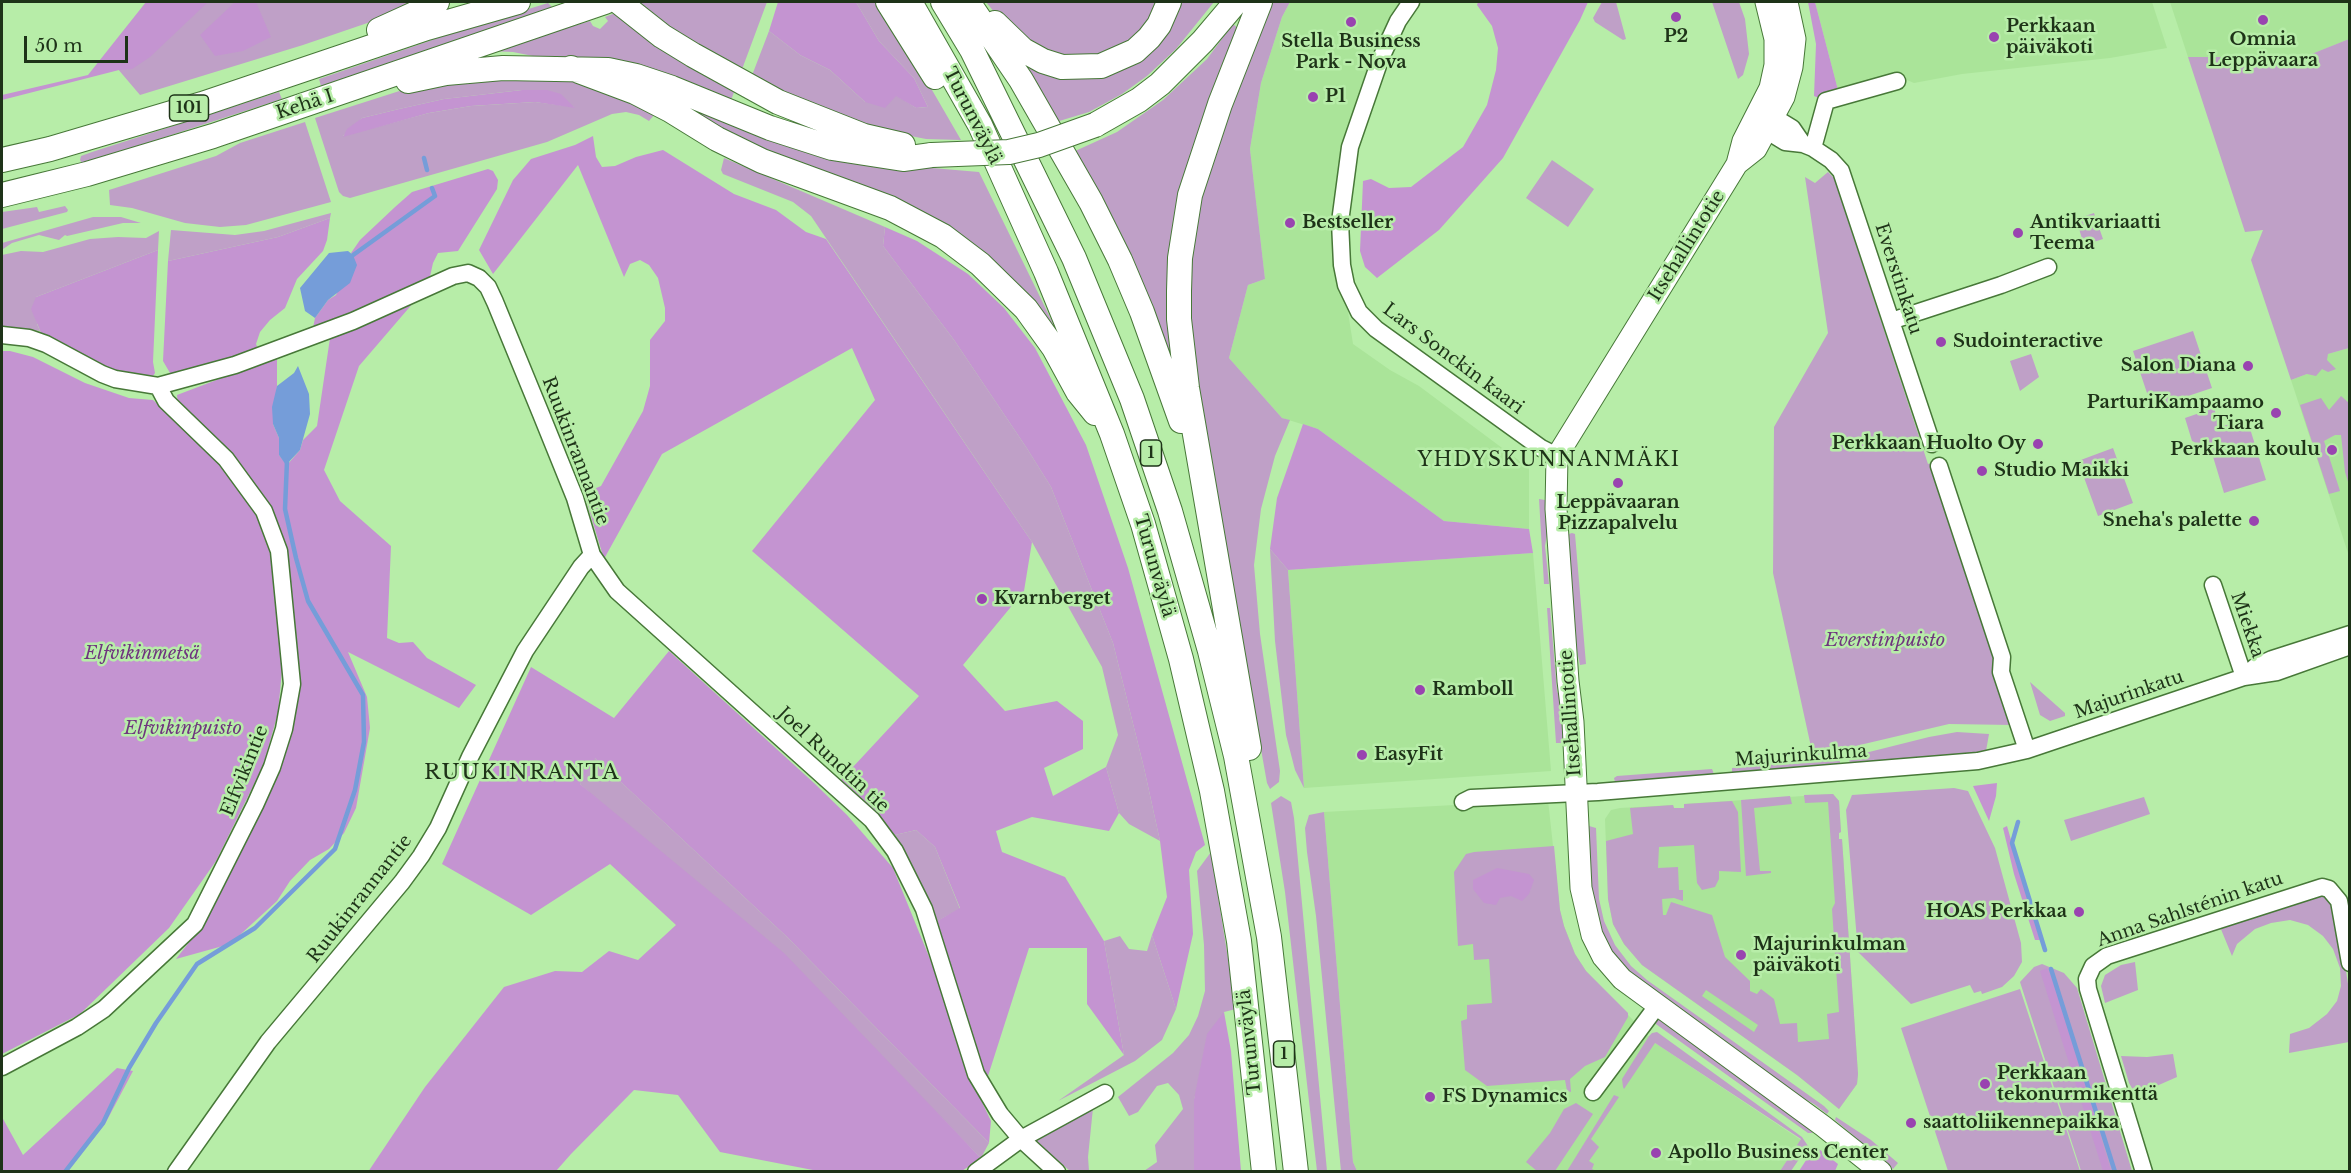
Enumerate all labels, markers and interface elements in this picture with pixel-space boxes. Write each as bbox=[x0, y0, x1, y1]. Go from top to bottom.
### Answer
marker: P2 bbox=[1669, 10, 1683, 24]
marker: Omnia Leppävaara bbox=[2256, 13, 2270, 27]
marker: Stella Business Park - Nova bbox=[1344, 15, 1358, 29]
place label: Perkkaan päiväkoti bbox=[2006, 16, 2096, 58]
scale bar bbox=[27, 24, 130, 62]
place label: P2 bbox=[1664, 26, 1688, 48]
place label: Omnia Leppävaara bbox=[2208, 29, 2318, 72]
marker: Perkkaan päiväkoti bbox=[1987, 30, 2001, 44]
place label: Stella Business Park - Nova bbox=[1281, 31, 1421, 74]
text: 50 m bbox=[35, 35, 83, 57]
street label: Turunväylä bbox=[938, 64, 1006, 168]
street label: Kehä I bbox=[274, 86, 336, 124]
place label: P1 bbox=[1325, 86, 1346, 108]
marker: P1 bbox=[1306, 90, 1320, 104]
road number: 101 bbox=[170, 95, 208, 121]
street label: Itsehallintotie bbox=[1644, 186, 1730, 306]
place label: Bestseller bbox=[1302, 212, 1393, 234]
place label: Antikvariaatti Teema bbox=[2030, 212, 2161, 254]
marker: Bestseller bbox=[1283, 216, 1297, 230]
street label: Everstinkatu bbox=[1870, 221, 1926, 337]
marker: Antikvariaatti Teema bbox=[2011, 226, 2025, 240]
street label: Lars Sonckin kaari bbox=[1378, 299, 1528, 419]
place label: Sudointeractive bbox=[1953, 331, 2103, 353]
marker: Sudointeractive bbox=[1934, 335, 1948, 349]
place label: Salon Diana bbox=[2121, 355, 2236, 377]
marker: Salon Diana bbox=[2241, 359, 2255, 373]
street label: Ruukinrannantie bbox=[537, 374, 613, 528]
place label: ParturiKampaamo Tiara bbox=[2087, 392, 2264, 434]
marker: ParturiKampaamo Tiara bbox=[2269, 406, 2283, 420]
place label: Perkkaan Huolto Oy bbox=[1832, 433, 2026, 455]
marker: Perkkaan Huolto Oy bbox=[2031, 437, 2045, 451]
place label: Perkkaan koulu bbox=[2170, 439, 2320, 461]
road number: 1 bbox=[1140, 440, 1162, 466]
marker: Perkkaan koulu bbox=[2325, 443, 2339, 457]
district label: YHDYSKUNNANMÄKI bbox=[1417, 448, 1681, 472]
place label: Studio Maikki bbox=[1994, 460, 2129, 482]
marker: Studio Maikki bbox=[1975, 464, 1989, 478]
marker: Leppävaaran Pizzapalvelu bbox=[1611, 476, 1625, 490]
place label: Leppävaaran Pizzapalvelu bbox=[1556, 492, 1680, 534]
place label: Sneha's palette bbox=[2103, 510, 2242, 532]
street label: Turunväylä bbox=[1129, 512, 1179, 620]
marker: Sneha's palette bbox=[2247, 514, 2261, 528]
place label: Kvarnberget bbox=[994, 588, 1111, 610]
street label: Miekka bbox=[2226, 589, 2268, 661]
marker: Kvarnberget bbox=[975, 592, 989, 606]
park label: Everstinpuisto bbox=[1825, 630, 1945, 652]
park label: Elfvikinmetsä bbox=[84, 643, 200, 665]
street label: Itsehallintotie bbox=[1556, 649, 1586, 777]
street label: Majurinkatu bbox=[2072, 666, 2186, 724]
place label: Ramboll bbox=[1432, 679, 1514, 701]
marker: Ramboll bbox=[1413, 683, 1427, 697]
street label: Joel Rundtin tie bbox=[773, 703, 893, 817]
park label: Elfvikinpuisto bbox=[124, 718, 242, 740]
street label: Elfvikintie bbox=[217, 722, 273, 820]
street label: Majurinkulma bbox=[1734, 741, 1868, 771]
place label: EasyFit bbox=[1374, 744, 1443, 766]
marker: EasyFit bbox=[1355, 748, 1369, 762]
district label: RUUKINRANTA bbox=[424, 760, 620, 786]
street label: Ruukinrannantie bbox=[303, 831, 417, 967]
street label: Anna Sahlsténin katu bbox=[2094, 868, 2286, 952]
place label: HOAS Perkkaa bbox=[1926, 901, 2067, 923]
marker: HOAS Perkkaa bbox=[2072, 905, 2086, 919]
place label: Majurinkulman päiväkoti bbox=[1753, 934, 1906, 976]
marker: Majurinkulman päiväkoti bbox=[1734, 948, 1748, 962]
street label: Turunväylä bbox=[1234, 988, 1266, 1096]
road number: 1 bbox=[1274, 1041, 1294, 1067]
place label: Perkkaan tekonurmikenttä bbox=[1997, 1063, 2158, 1106]
marker: Perkkaan tekonurmikenttä bbox=[1978, 1077, 1992, 1091]
place label: FS Dynamics bbox=[1442, 1086, 1568, 1108]
marker: FS Dynamics bbox=[1423, 1090, 1437, 1104]
place label: saattoliikennepaikka bbox=[1923, 1112, 2119, 1134]
marker: saattoliikennepaikka bbox=[1904, 1116, 1918, 1130]
place label: Apollo Business Center bbox=[1668, 1142, 1888, 1164]
marker: Apollo Business Center bbox=[1649, 1146, 1663, 1160]

